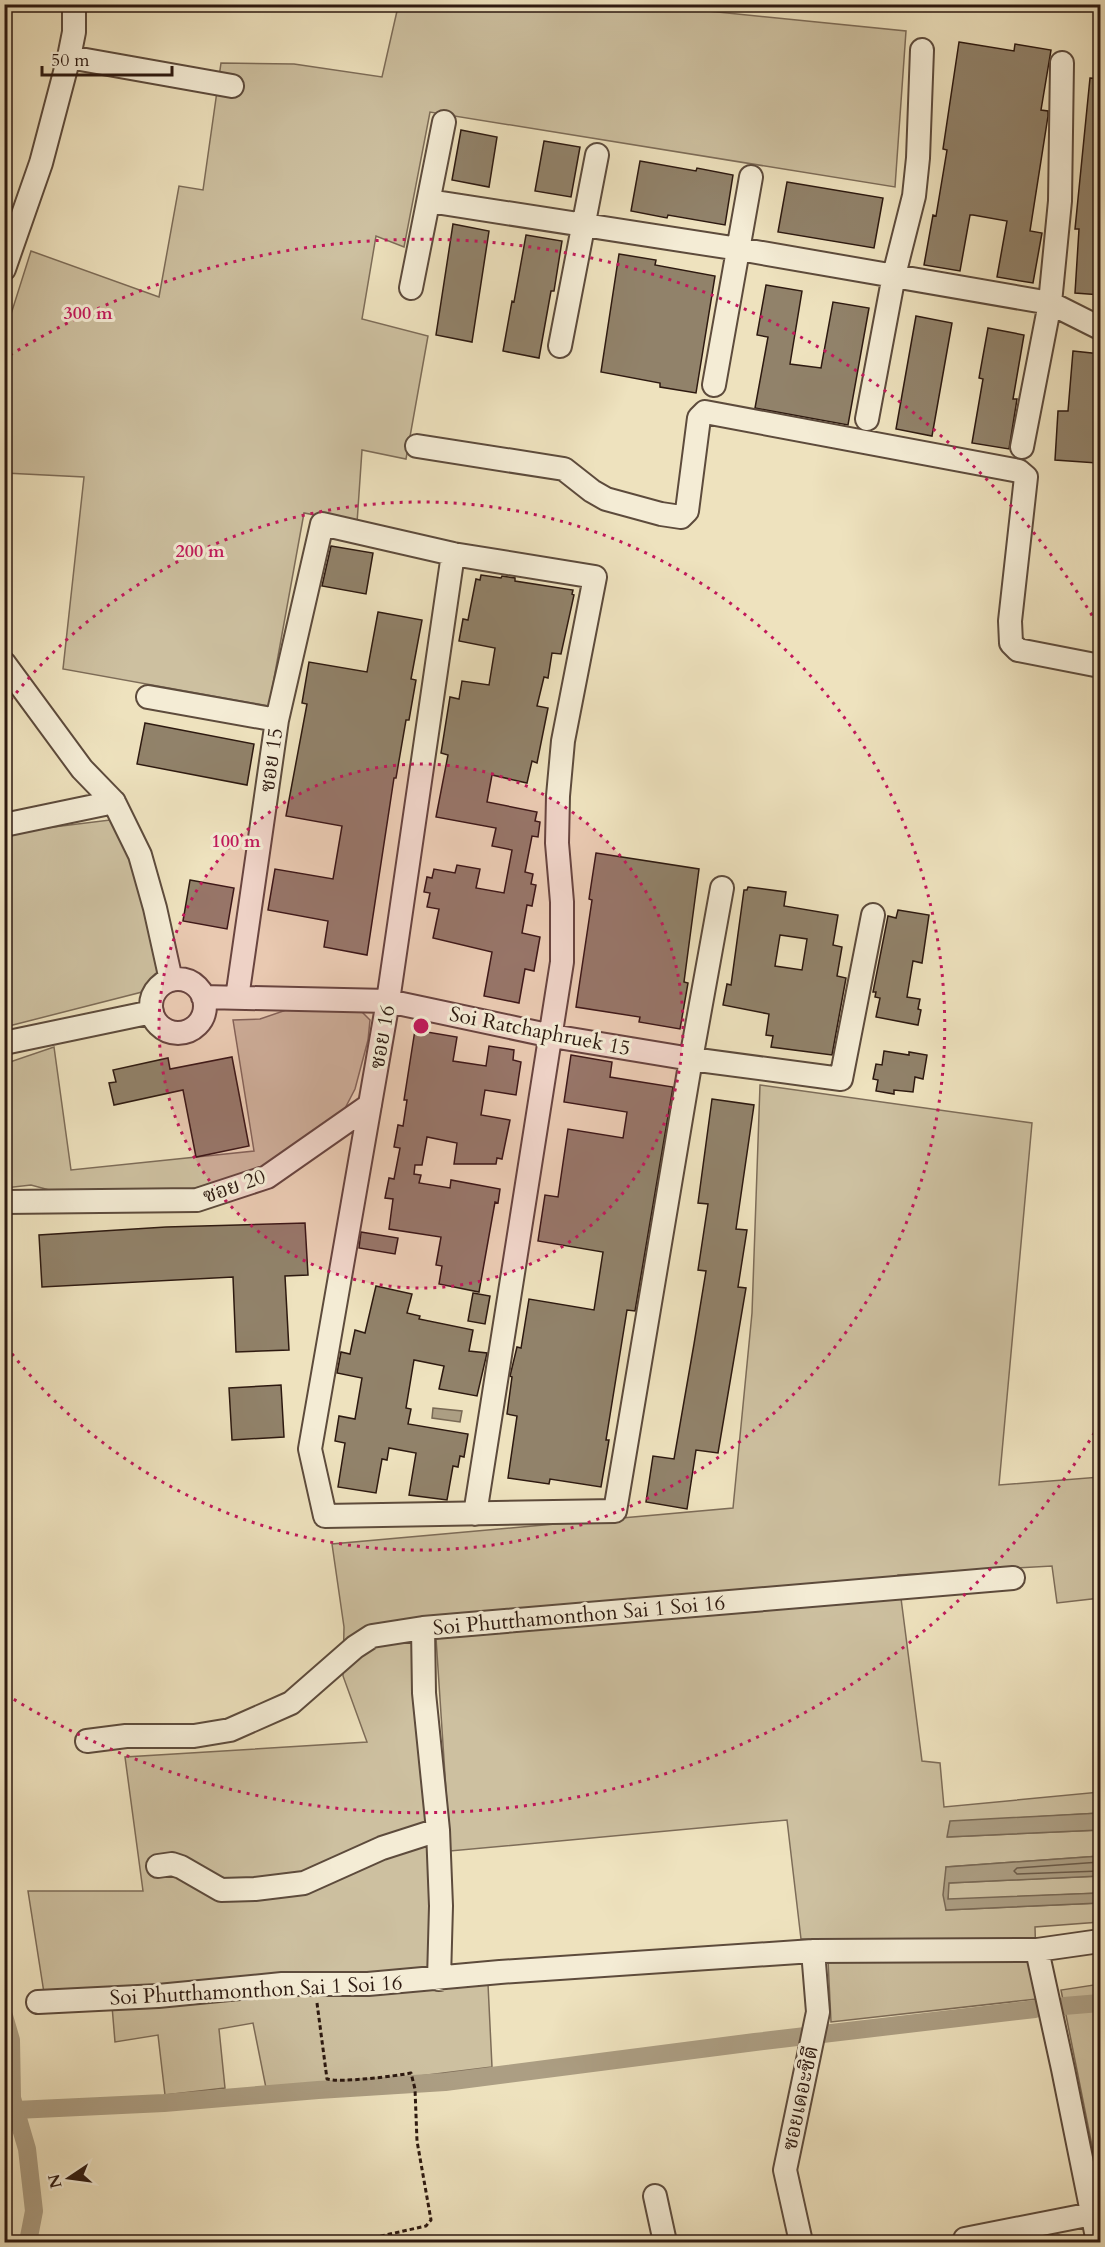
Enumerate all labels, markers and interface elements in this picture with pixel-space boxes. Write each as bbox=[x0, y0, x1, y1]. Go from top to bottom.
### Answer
scale bar bbox=[42, 39, 172, 77]
text: 50 m bbox=[51, 48, 90, 73]
text: 300 m bbox=[63, 301, 113, 326]
text: 200 m bbox=[175, 539, 225, 564]
street label: ซอย 15 bbox=[253, 726, 290, 794]
text: 100 m bbox=[211, 829, 261, 854]
street label: Soi Ratchaphruek 15 bbox=[447, 1000, 633, 1063]
street label: ซอย 16 bbox=[363, 1003, 402, 1071]
centre of rings bbox=[411, 1016, 431, 1036]
street label: ซอย 20 bbox=[199, 1162, 269, 1211]
street label: Soi Phutthamonthon Sai 1 Soi 16 bbox=[432, 1588, 726, 1643]
street label: Soi Phutthamonthon Sai 1 Soi 16 bbox=[109, 1968, 403, 2013]
street label: ซอยเดอะซิตี bbox=[775, 2043, 826, 2153]
north arrow bbox=[39, 2148, 99, 2208]
text: N bbox=[43, 2172, 68, 2190]

